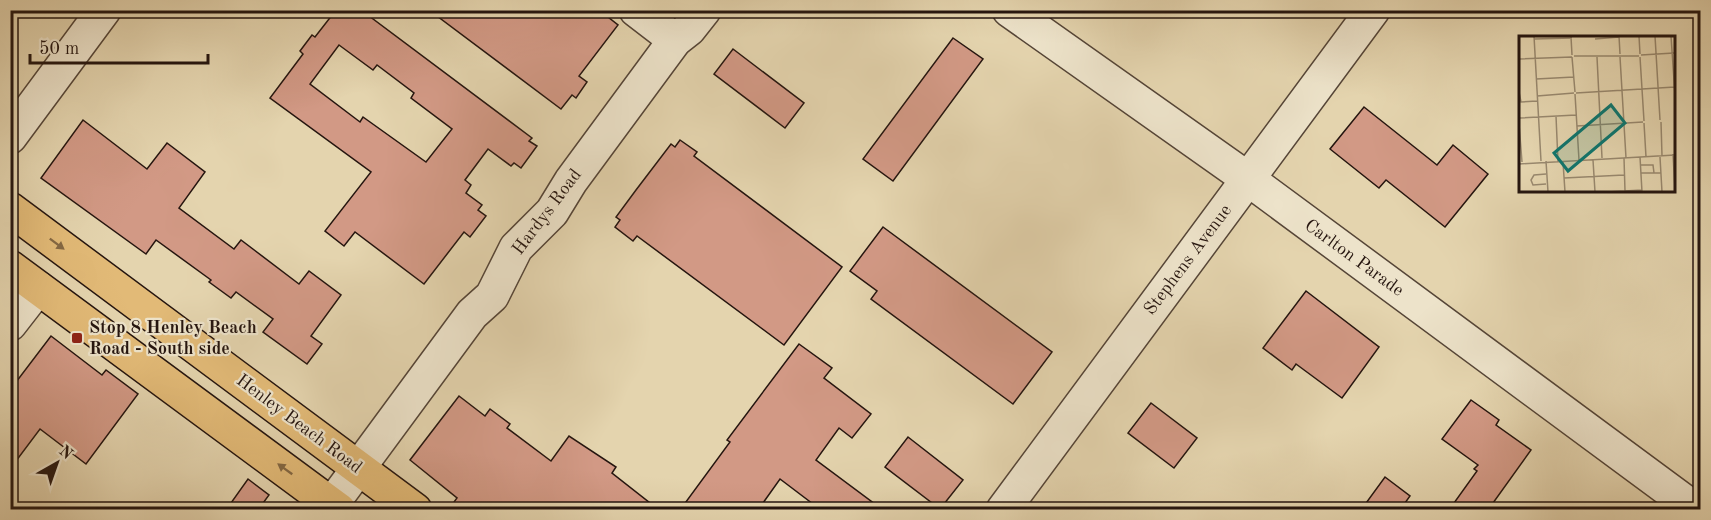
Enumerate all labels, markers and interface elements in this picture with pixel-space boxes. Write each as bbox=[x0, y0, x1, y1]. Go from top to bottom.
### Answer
scale bar bbox=[30, 27, 208, 65]
inset map bbox=[1519, 36, 1675, 192]
text: 50 m bbox=[39, 40, 79, 58]
street label: Hardys Road bbox=[509, 166, 585, 258]
street label: Stephens Avenue bbox=[1141, 202, 1235, 318]
street label: Carlton Parade bbox=[1301, 216, 1407, 300]
one-way arrow bbox=[50, 237, 65, 249]
place label: Stop 8 Henley Beach Road - South side bbox=[89, 319, 257, 358]
marker: Stop 8 Henley Beach Road - South side bbox=[70, 331, 84, 345]
street label: Henley Beach Road bbox=[233, 371, 365, 477]
north arrow bbox=[27, 433, 87, 493]
text: N bbox=[56, 443, 76, 464]
one-way arrow bbox=[277, 464, 292, 476]

